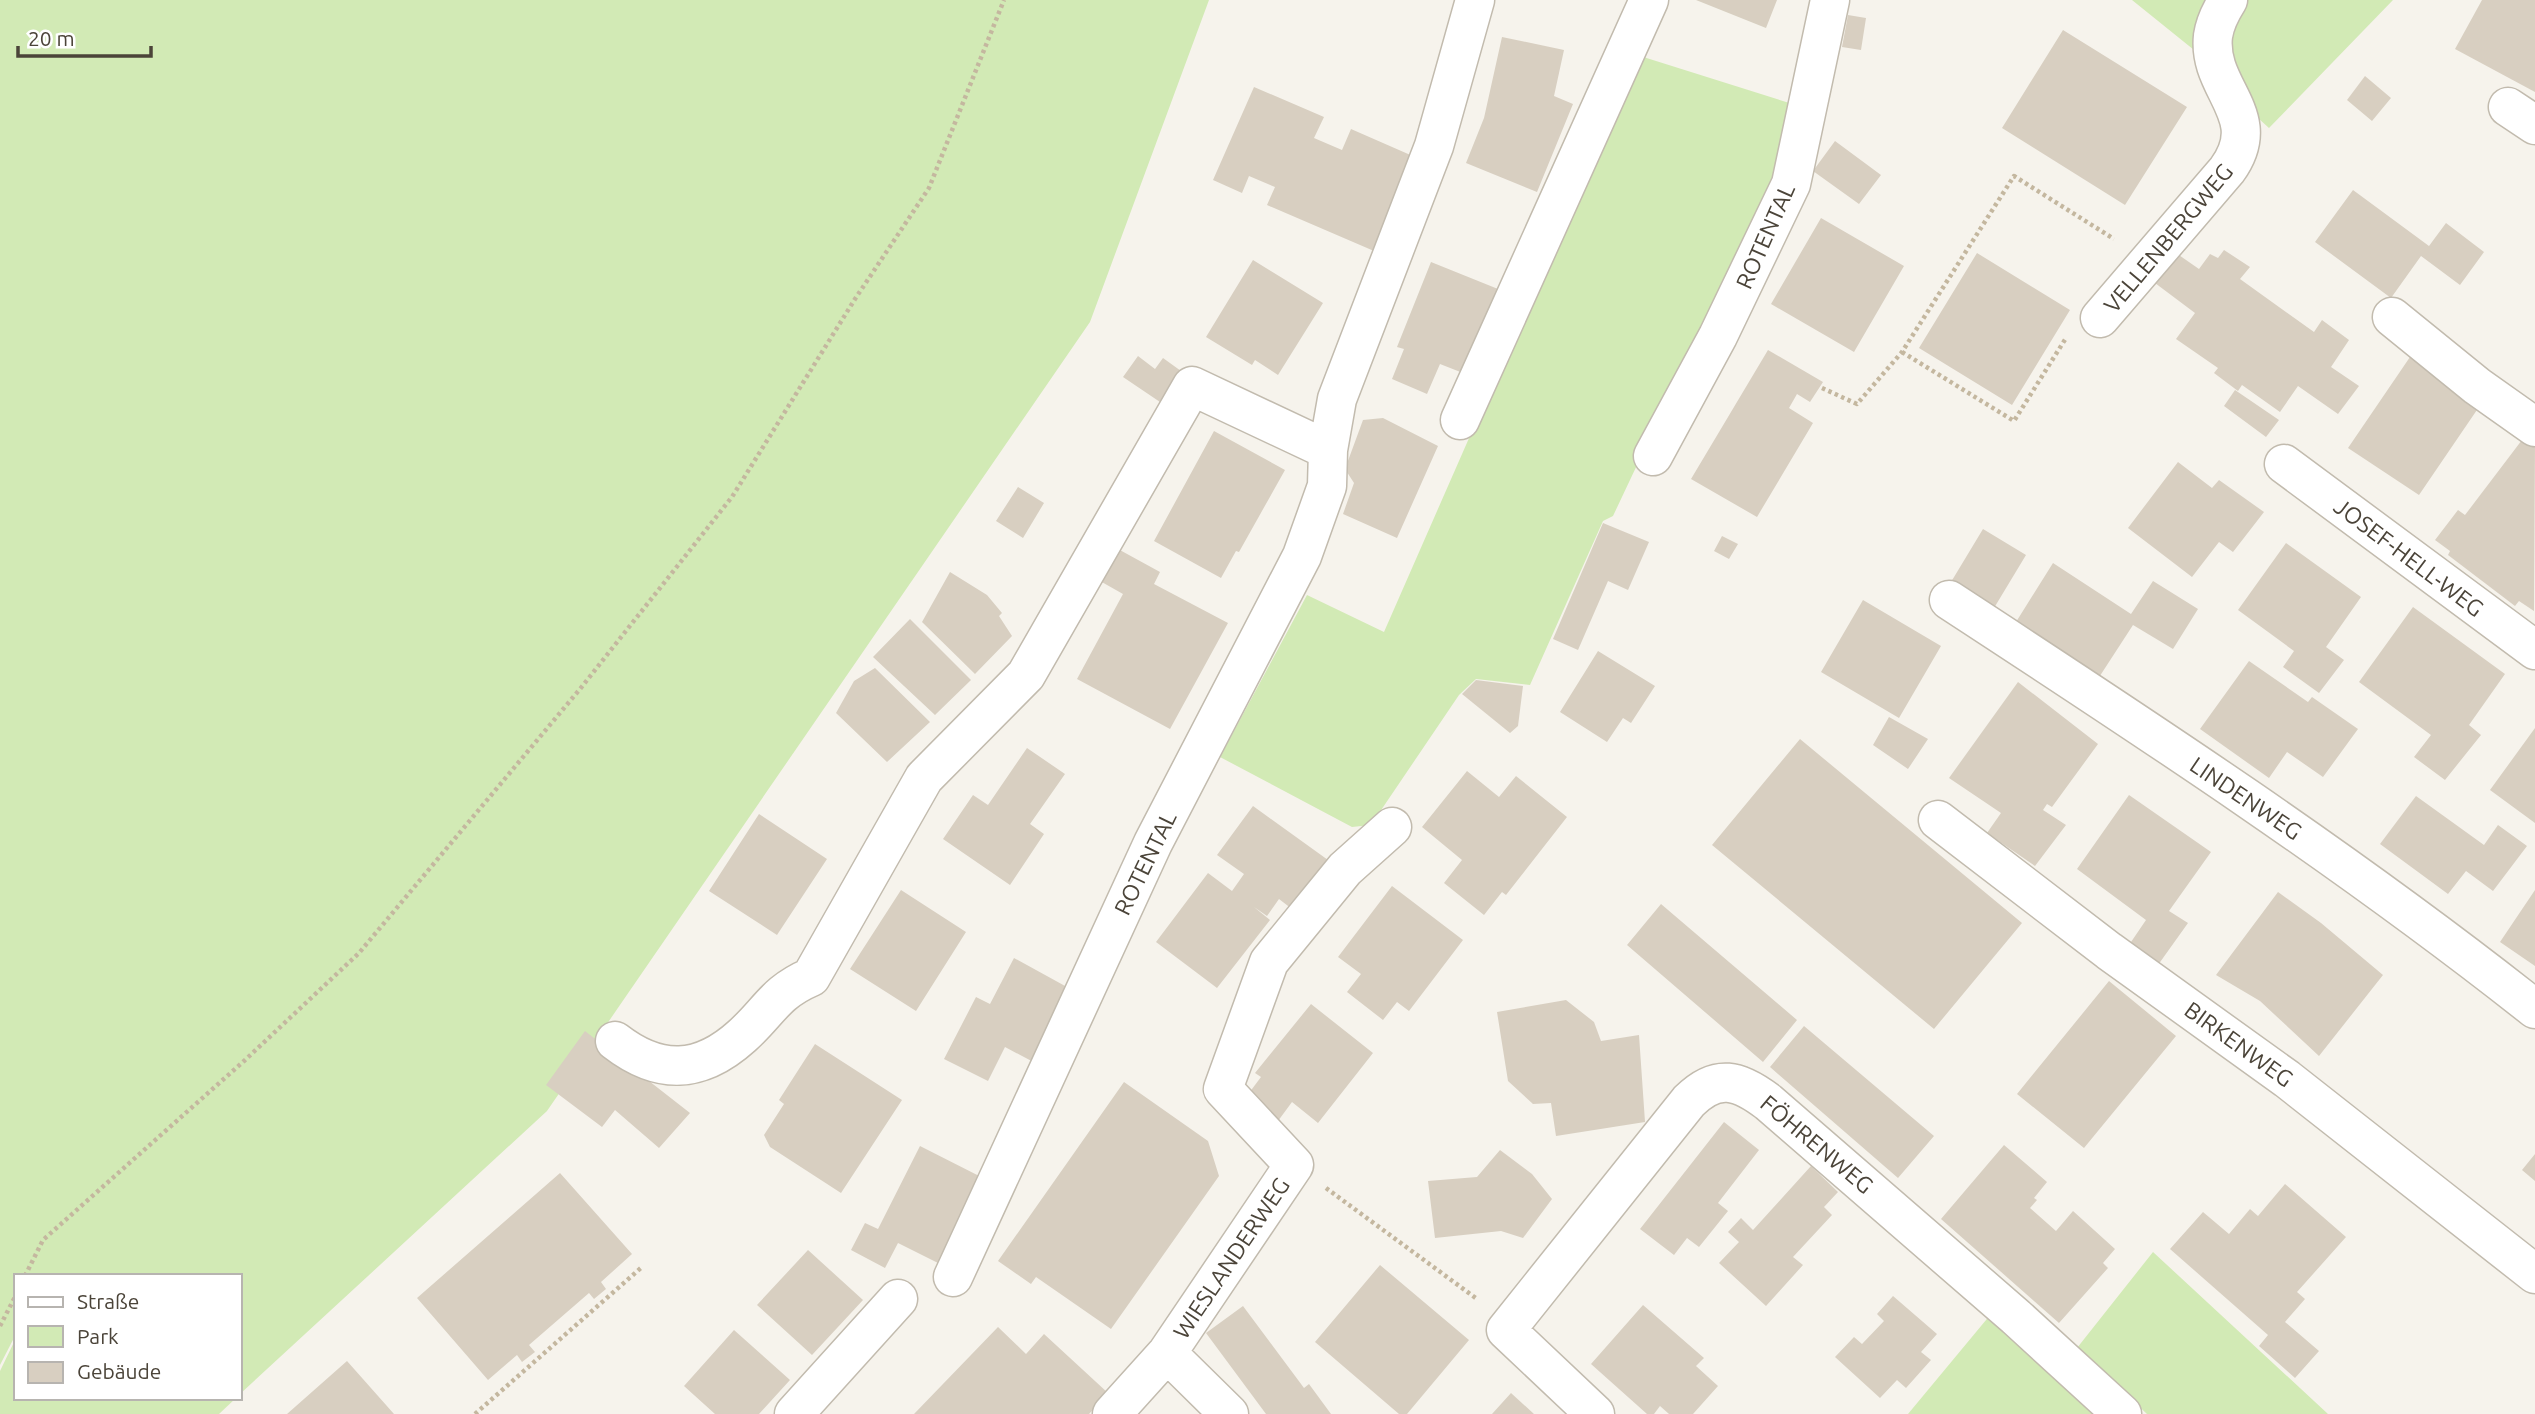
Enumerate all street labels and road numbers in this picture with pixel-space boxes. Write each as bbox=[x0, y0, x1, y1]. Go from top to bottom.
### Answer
street label: VELLENBERGWEG bbox=[2099, 159, 2237, 317]
street label: ROTENTAL bbox=[1731, 179, 1799, 292]
street label: JOSEF-HELL-WEG bbox=[2330, 493, 2488, 621]
street label: LINDENWEG bbox=[2186, 752, 2306, 844]
street label: ROTENTAL bbox=[1109, 807, 1181, 919]
street label: BIRKENWEG bbox=[2180, 996, 2298, 1092]
street label: FÖHRENWEG bbox=[1756, 1090, 1878, 1198]
street label: WIESLANDERWEG bbox=[1168, 1173, 1294, 1343]

